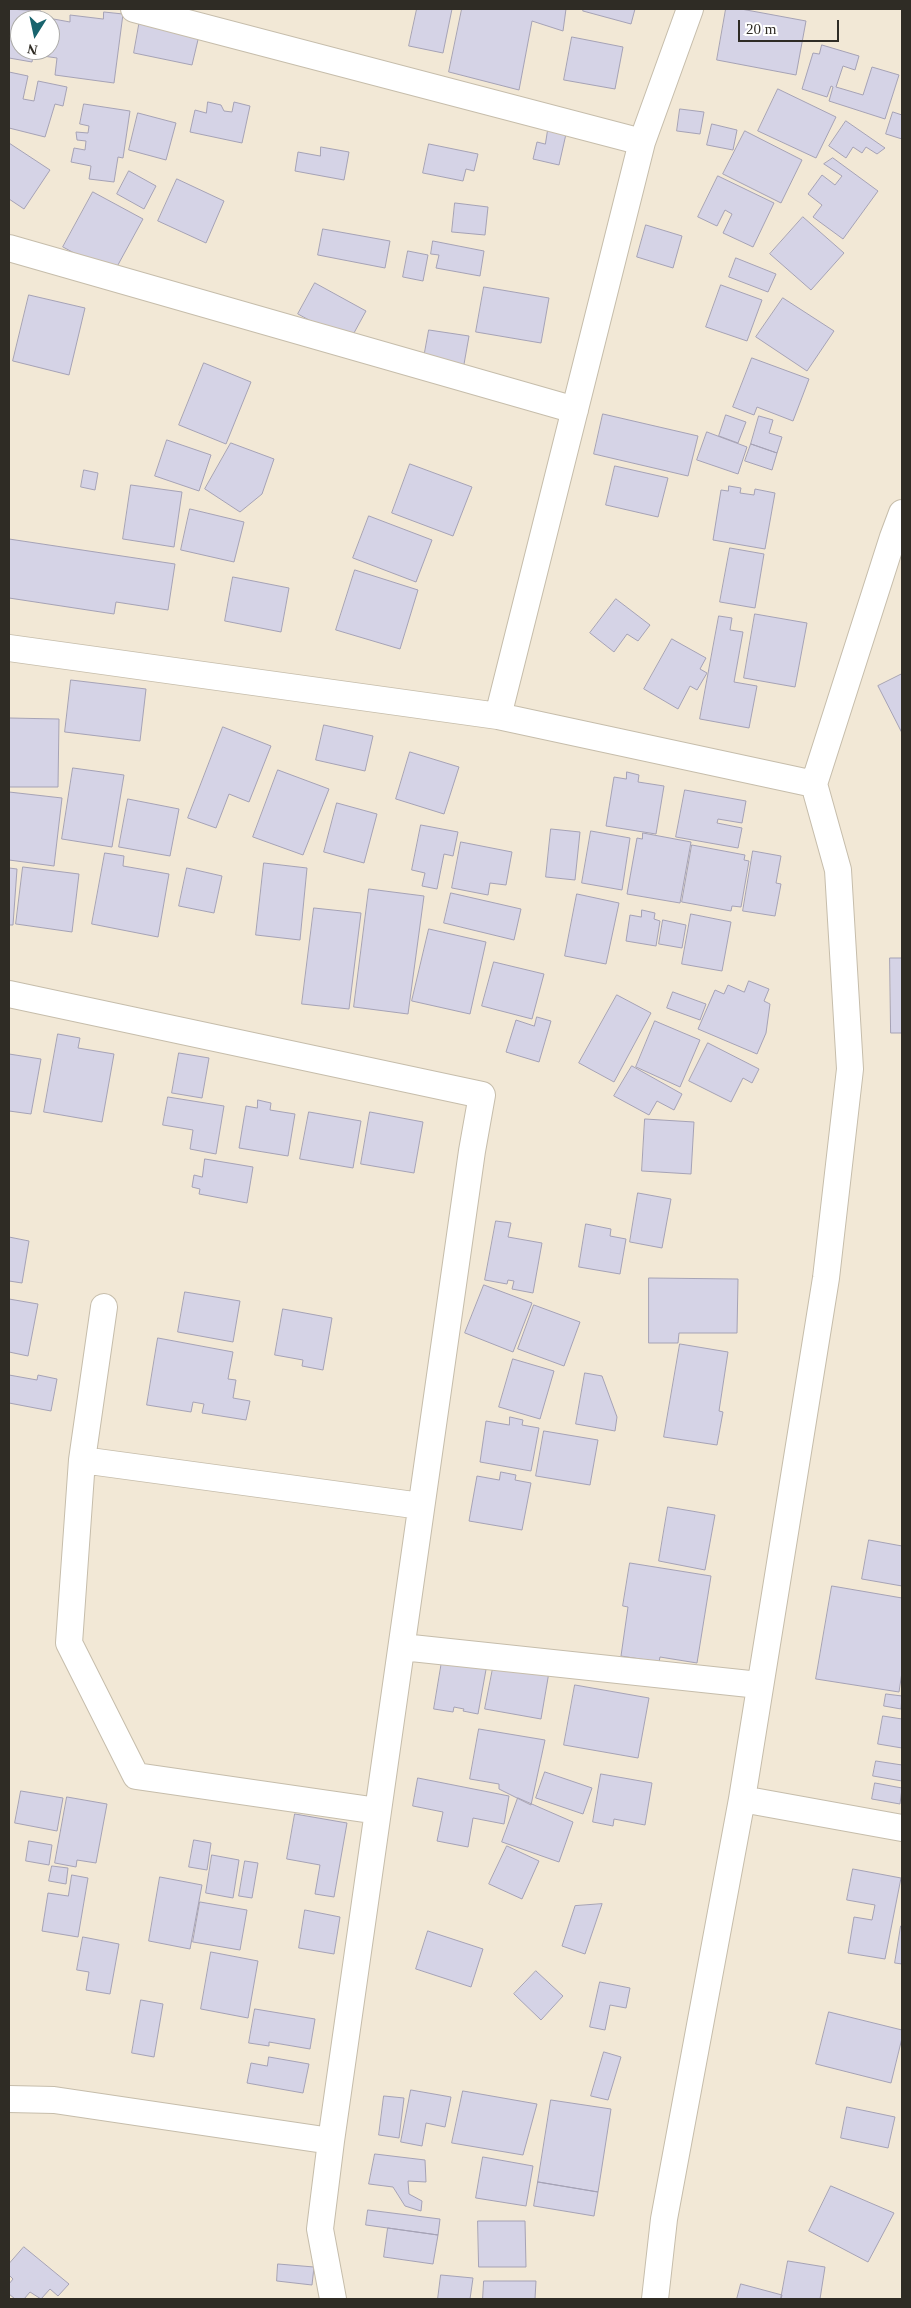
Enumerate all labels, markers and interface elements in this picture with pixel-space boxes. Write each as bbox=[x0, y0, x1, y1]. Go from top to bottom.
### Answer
north arrow bbox=[10, 10, 60, 60]
scale bar bbox=[741, 10, 842, 42]
text: 20 m bbox=[746, 21, 776, 37]
text: N bbox=[26, 41, 39, 58]

